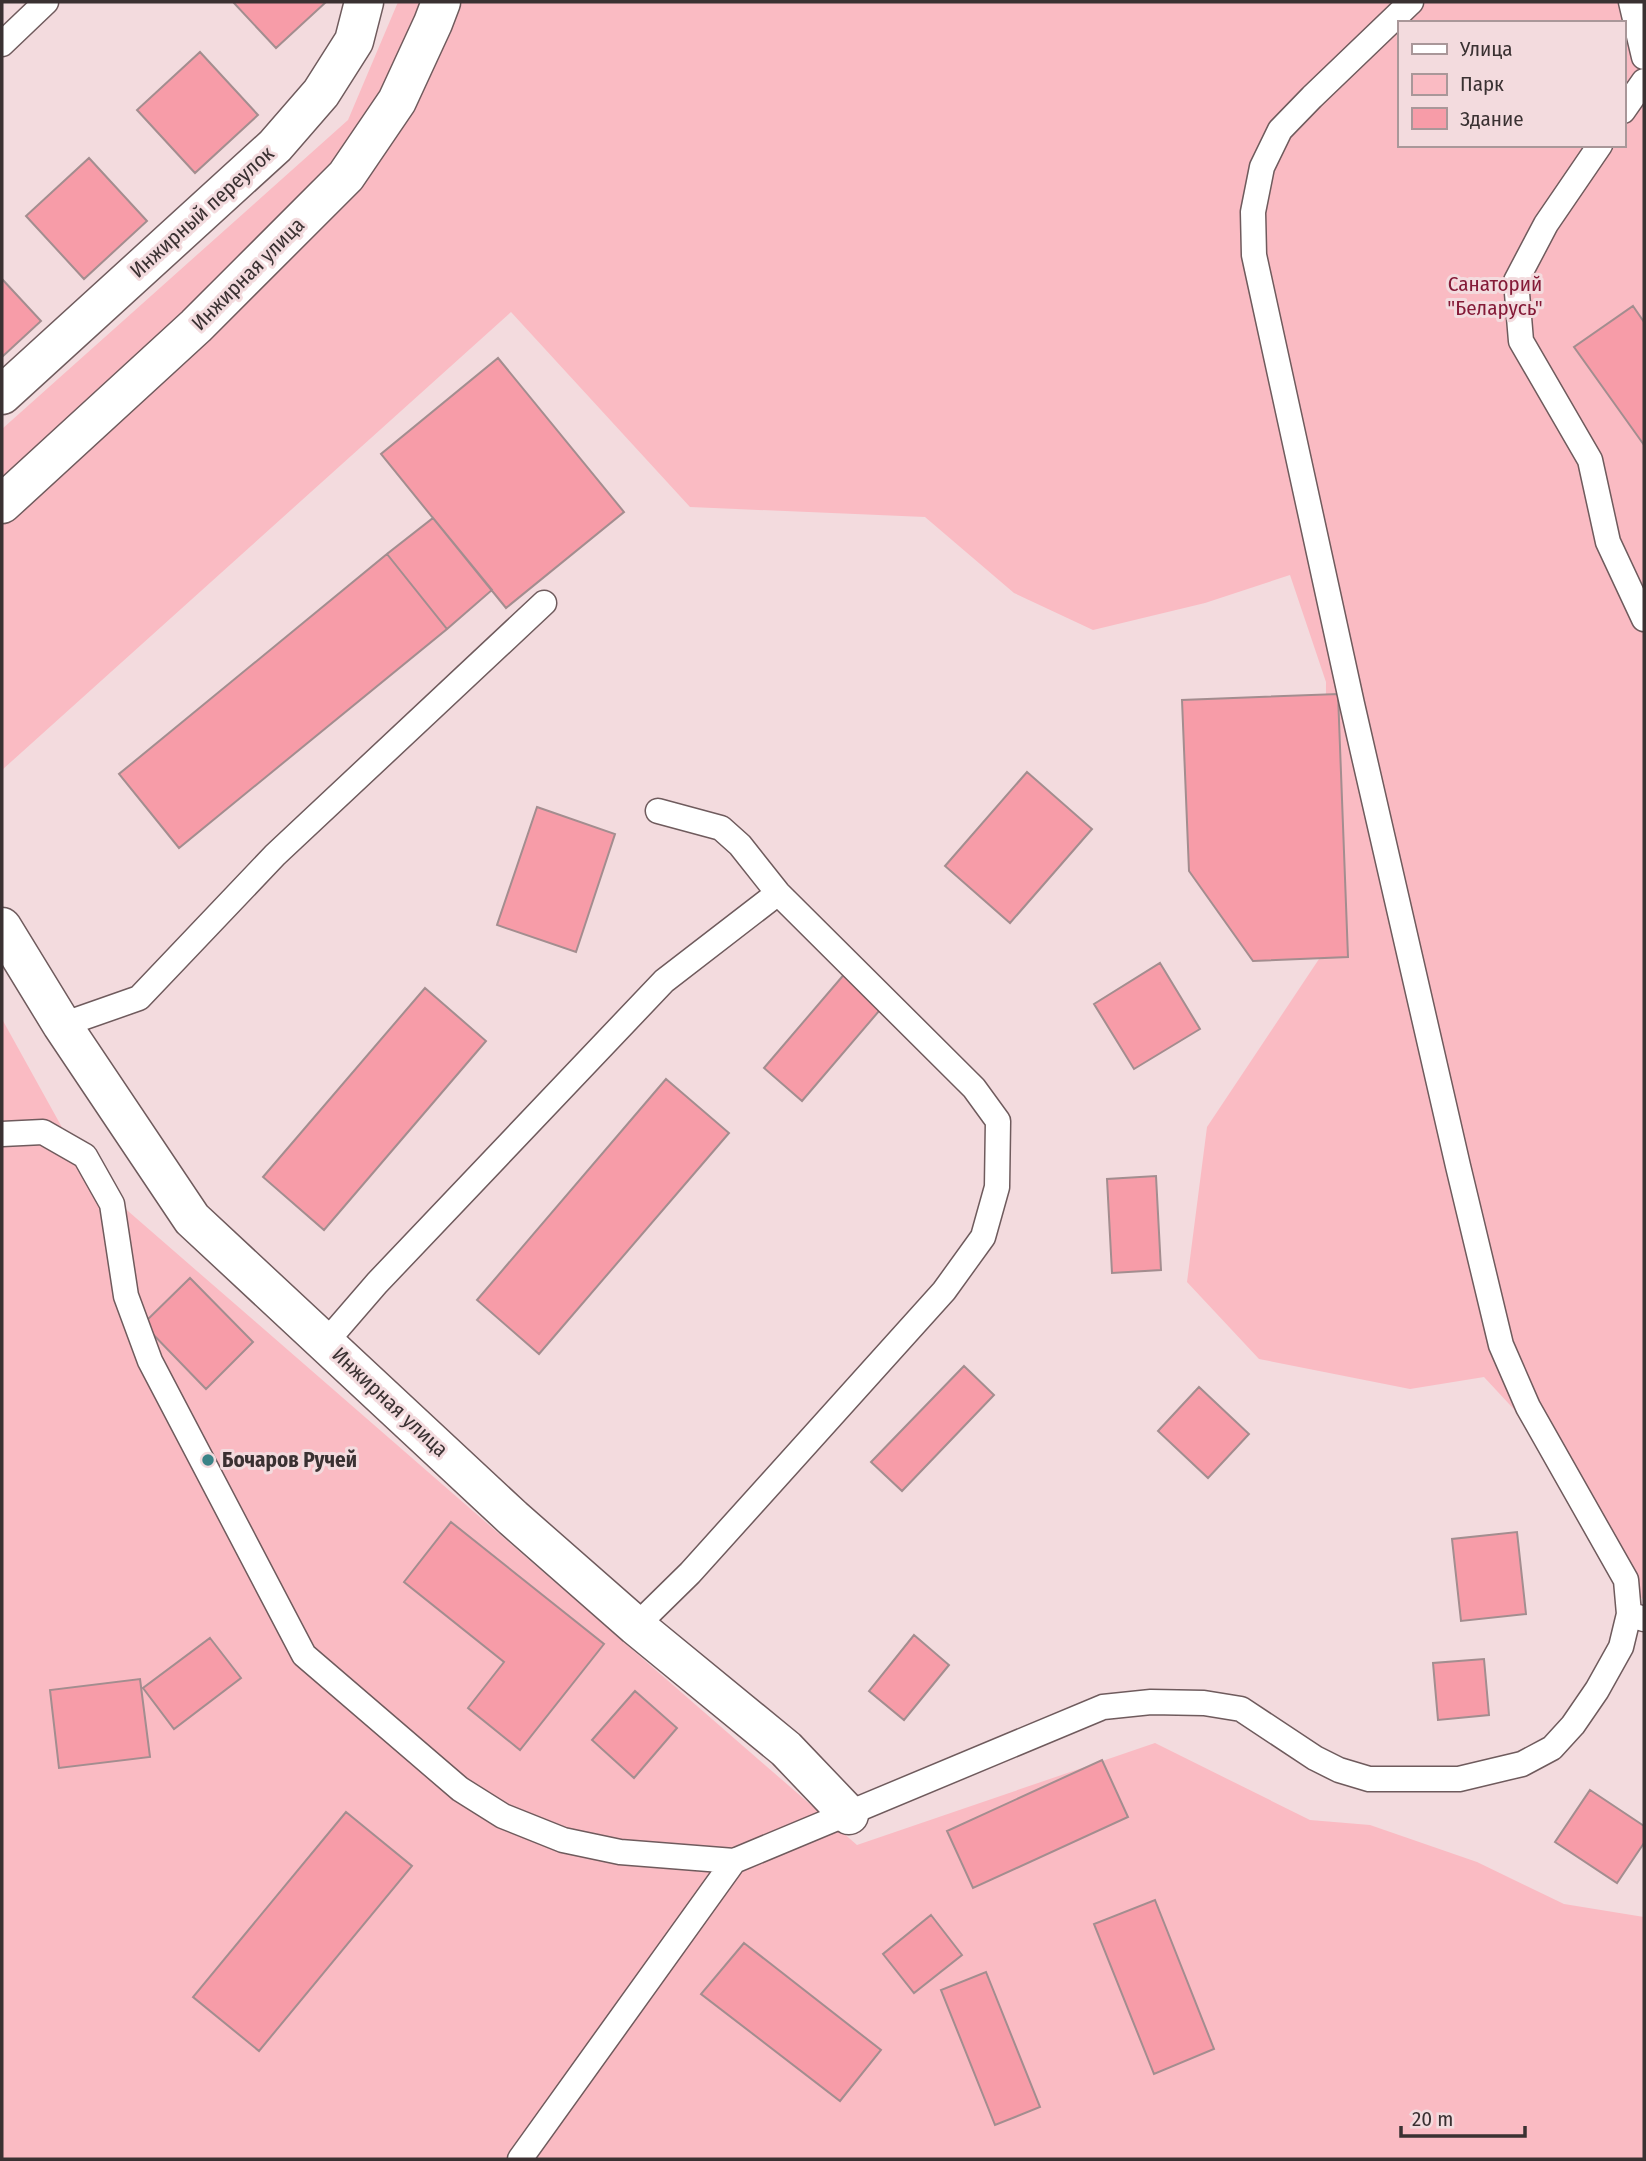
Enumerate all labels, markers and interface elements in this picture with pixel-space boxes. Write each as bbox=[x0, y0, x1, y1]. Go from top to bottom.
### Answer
legend bbox=[1398, 21, 1625, 147]
text: Улица bbox=[1459, 36, 1513, 62]
text: Парк bbox=[1460, 71, 1504, 97]
text: Здание bbox=[1460, 106, 1524, 132]
street label: Инжирный переулок bbox=[125, 140, 280, 284]
street label: Инжирная улица bbox=[186, 212, 310, 336]
park label: Санаторий "Беларусь" bbox=[1447, 271, 1543, 321]
street label: Инжирная улица bbox=[327, 1342, 453, 1462]
place label: Бочаров Ручей bbox=[222, 1447, 357, 1473]
marker: Бочаров Ручей bbox=[200, 1452, 216, 1468]
scale bar bbox=[1401, 2094, 1525, 2138]
text: 20 m bbox=[1412, 2106, 1453, 2132]

